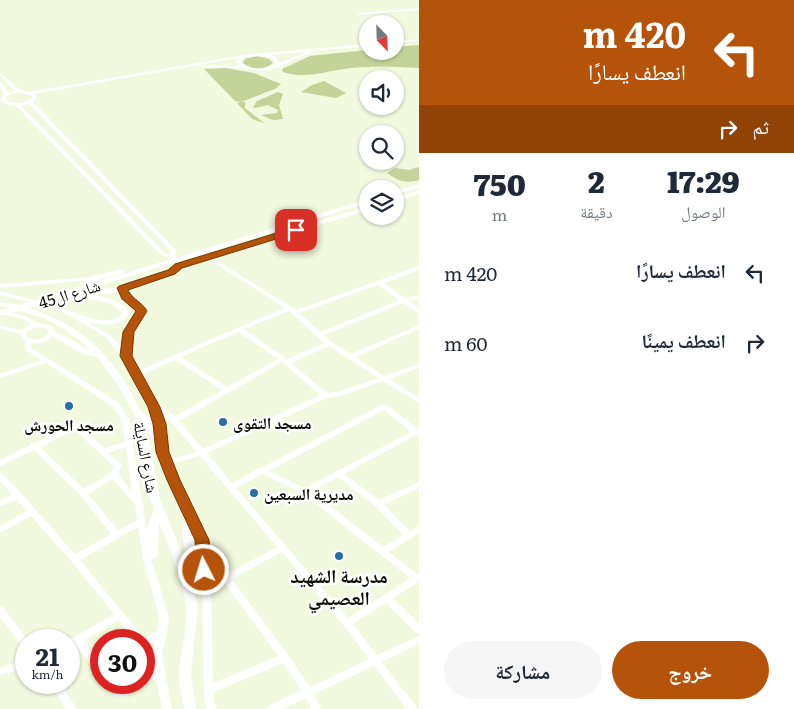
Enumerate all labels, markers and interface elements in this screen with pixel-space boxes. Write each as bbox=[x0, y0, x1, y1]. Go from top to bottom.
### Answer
text: 420 m bbox=[583, 7, 686, 59]
north arrow bbox=[359, 15, 404, 60]
map controls bbox=[359, 15, 404, 225]
icon: left bbox=[704, 20, 769, 85]
text: انعطف يسارًا bbox=[588, 54, 686, 87]
button: sound bbox=[359, 70, 404, 115]
text: ثم bbox=[752, 112, 769, 140]
icon: right bbox=[714, 115, 742, 143]
button: search bbox=[359, 125, 404, 170]
text: 2 bbox=[588, 158, 605, 202]
text: 17:29 bbox=[667, 158, 740, 202]
text: 750 bbox=[473, 161, 526, 205]
button: layers bbox=[359, 180, 404, 225]
text: دقيقة bbox=[580, 199, 613, 223]
text: الوصول bbox=[681, 199, 725, 223]
text: m bbox=[492, 202, 507, 226]
pin bbox=[275, 209, 317, 251]
icon: arrive bbox=[282, 216, 310, 244]
text: انعطف يسارًا bbox=[636, 256, 726, 284]
text: 420 m bbox=[444, 259, 497, 287]
icon: left bbox=[741, 259, 769, 287]
street label: شارع ال45 bbox=[35, 272, 103, 314]
text: انعطف يمينًا bbox=[642, 326, 726, 354]
text: 60 m bbox=[444, 329, 487, 357]
icon: right bbox=[741, 329, 769, 357]
marker: مسجد الحورش bbox=[63, 400, 75, 412]
place label: مسجد التقوى bbox=[233, 410, 312, 434]
place label: مسجد الحورش bbox=[24, 412, 114, 436]
marker: مسجد التقوى bbox=[217, 416, 229, 428]
street label: شارع السايلة bbox=[128, 419, 166, 495]
place label: مديرية السبعين bbox=[264, 481, 354, 505]
marker: مديرية السبعين bbox=[248, 487, 260, 499]
position arrow bbox=[177, 543, 229, 595]
marker: مدرسة الشهيد العصيمي bbox=[333, 550, 345, 562]
place label: مدرسة الشهيد العصيمي bbox=[290, 561, 388, 614]
speed limit sign: 30 bbox=[90, 629, 155, 694]
text: 21 bbox=[36, 637, 59, 674]
button: مشاركة bbox=[444, 641, 602, 699]
button: خروج bbox=[612, 641, 769, 699]
text: km/h bbox=[32, 665, 63, 683]

